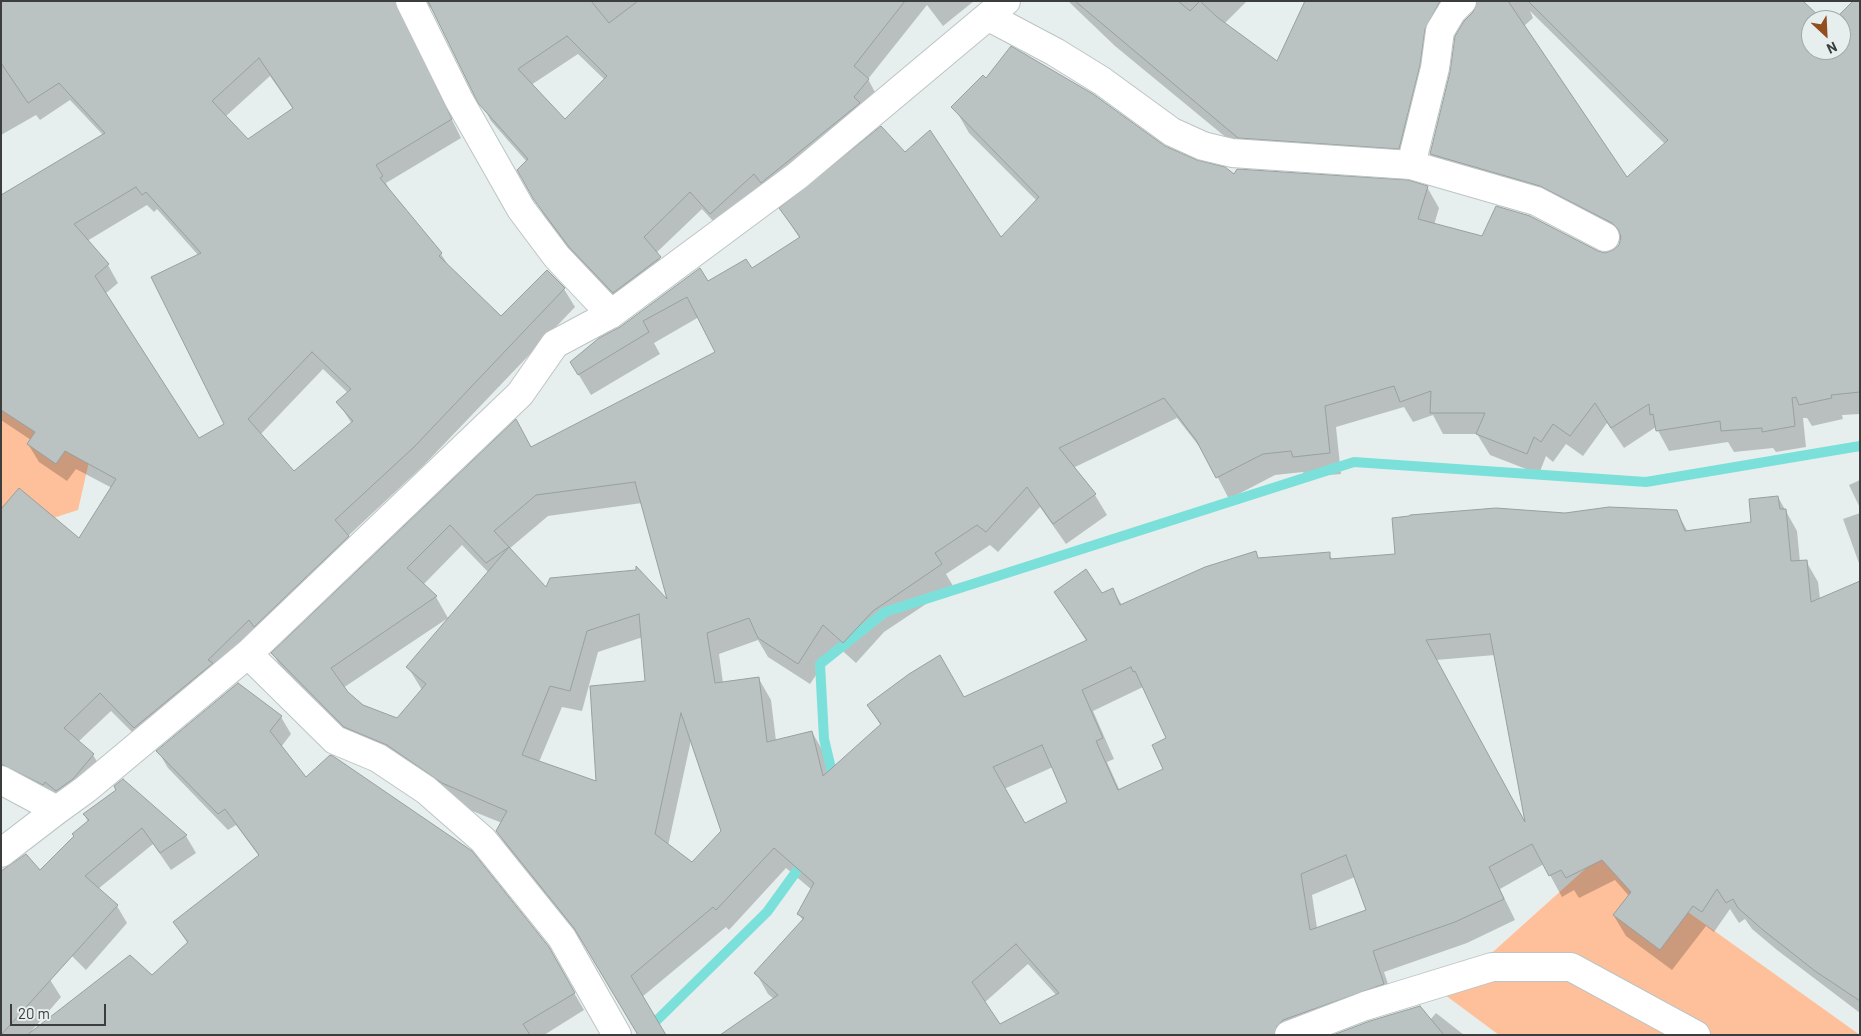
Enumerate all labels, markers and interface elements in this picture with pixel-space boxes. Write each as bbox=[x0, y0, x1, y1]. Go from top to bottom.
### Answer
north arrow bbox=[1801, 10, 1851, 60]
text: N bbox=[1824, 38, 1840, 58]
scale bar bbox=[12, 994, 109, 1026]
text: 20 m bbox=[18, 1004, 50, 1022]

